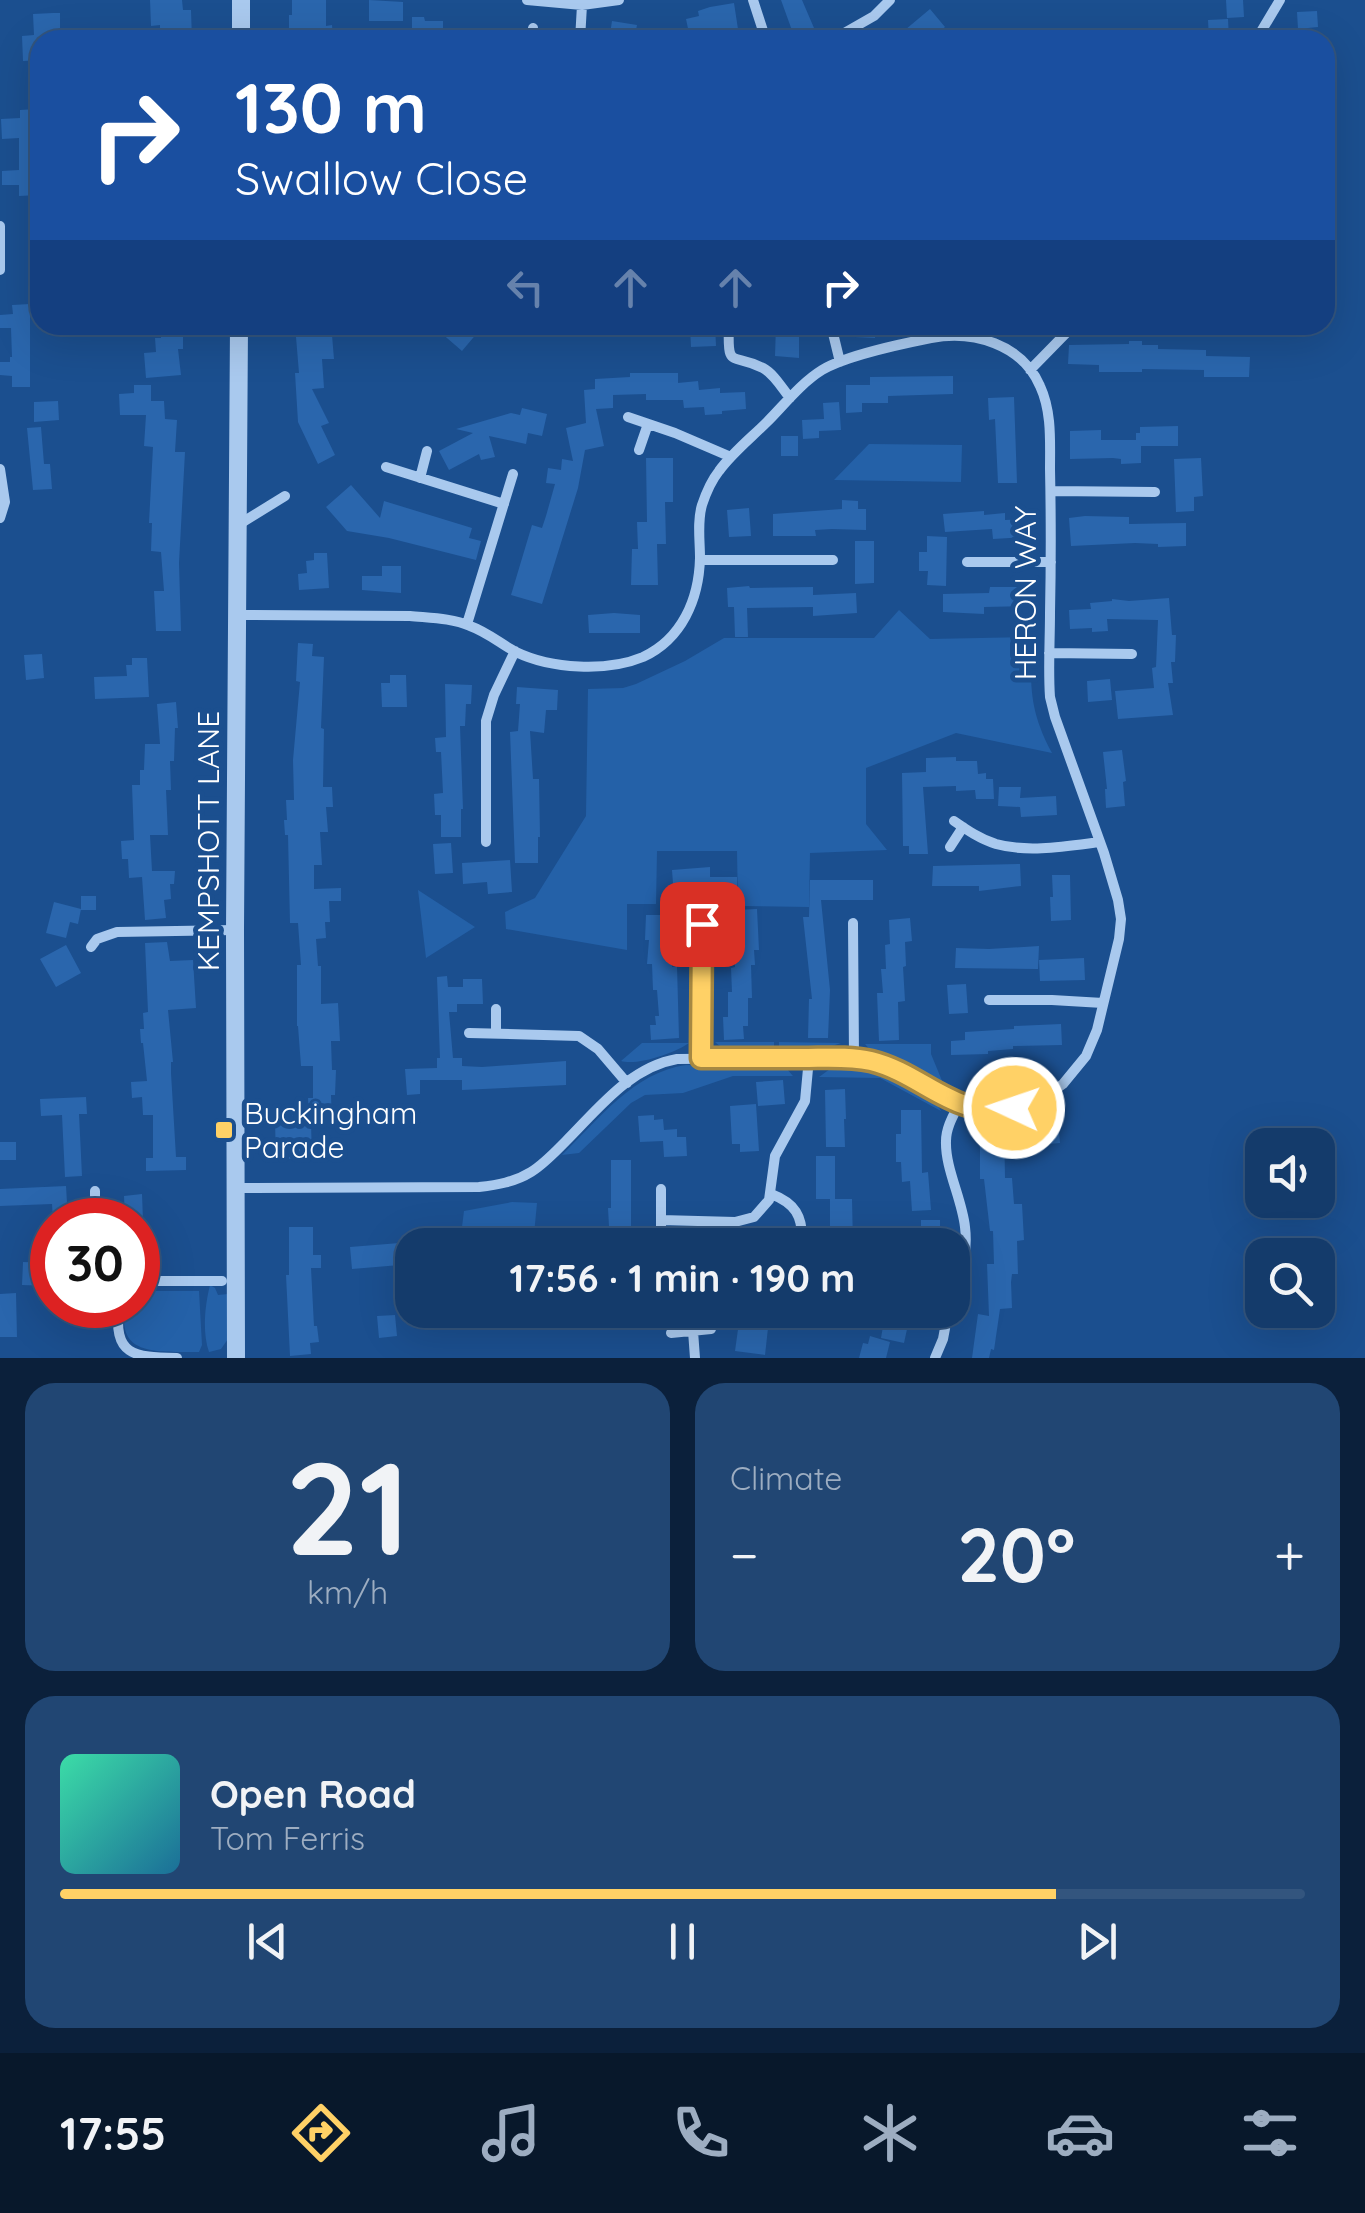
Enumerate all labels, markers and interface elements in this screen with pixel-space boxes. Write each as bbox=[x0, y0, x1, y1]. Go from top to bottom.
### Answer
text: 130 m bbox=[235, 63, 427, 151]
icon: right bbox=[70, 70, 200, 200]
text: Swallow Close bbox=[235, 150, 528, 206]
icon: left bbox=[498, 260, 553, 315]
icon: ahead bbox=[603, 260, 658, 315]
icon: ahead bbox=[708, 260, 763, 315]
icon: right bbox=[813, 260, 868, 315]
street label: HERON WAY bbox=[1006, 505, 1044, 680]
street label: KEMPSHOTT LANE bbox=[189, 711, 227, 971]
pin bbox=[660, 882, 745, 967]
icon: arrive bbox=[675, 897, 730, 952]
position arrow bbox=[962, 1056, 1066, 1160]
place label: Buckingham Parade bbox=[244, 1094, 417, 1166]
marker: Buckingham Parade bbox=[213, 1119, 235, 1141]
map controls bbox=[1245, 1128, 1335, 1328]
button: sound bbox=[1245, 1128, 1335, 1218]
speed limit sign: 30 bbox=[30, 1198, 160, 1328]
button: search bbox=[1245, 1238, 1335, 1328]
text: 17:56 · 1 min · 190 m bbox=[510, 1254, 855, 1302]
text: 21 bbox=[285, 1425, 410, 1588]
text: Climate bbox=[730, 1458, 842, 1498]
text: 20° bbox=[957, 1507, 1075, 1601]
text: − bbox=[730, 1520, 759, 1589]
text: + bbox=[1274, 1520, 1305, 1589]
text: km/h bbox=[307, 1572, 388, 1612]
text: Open Road bbox=[210, 1770, 416, 1818]
text: Tom Ferris bbox=[210, 1818, 365, 1858]
icon: previous bbox=[240, 1914, 295, 1969]
icon: pause bbox=[655, 1914, 710, 1969]
icon: next bbox=[1070, 1914, 1125, 1969]
icon: directions bbox=[286, 2098, 356, 2168]
icon: music bbox=[476, 2098, 546, 2168]
icon: phone bbox=[666, 2098, 736, 2168]
icon: climate bbox=[855, 2098, 925, 2168]
icon: car bbox=[1045, 2098, 1115, 2168]
icon: filters bbox=[1235, 2098, 1305, 2168]
text: 17:55 bbox=[60, 2105, 166, 2161]

